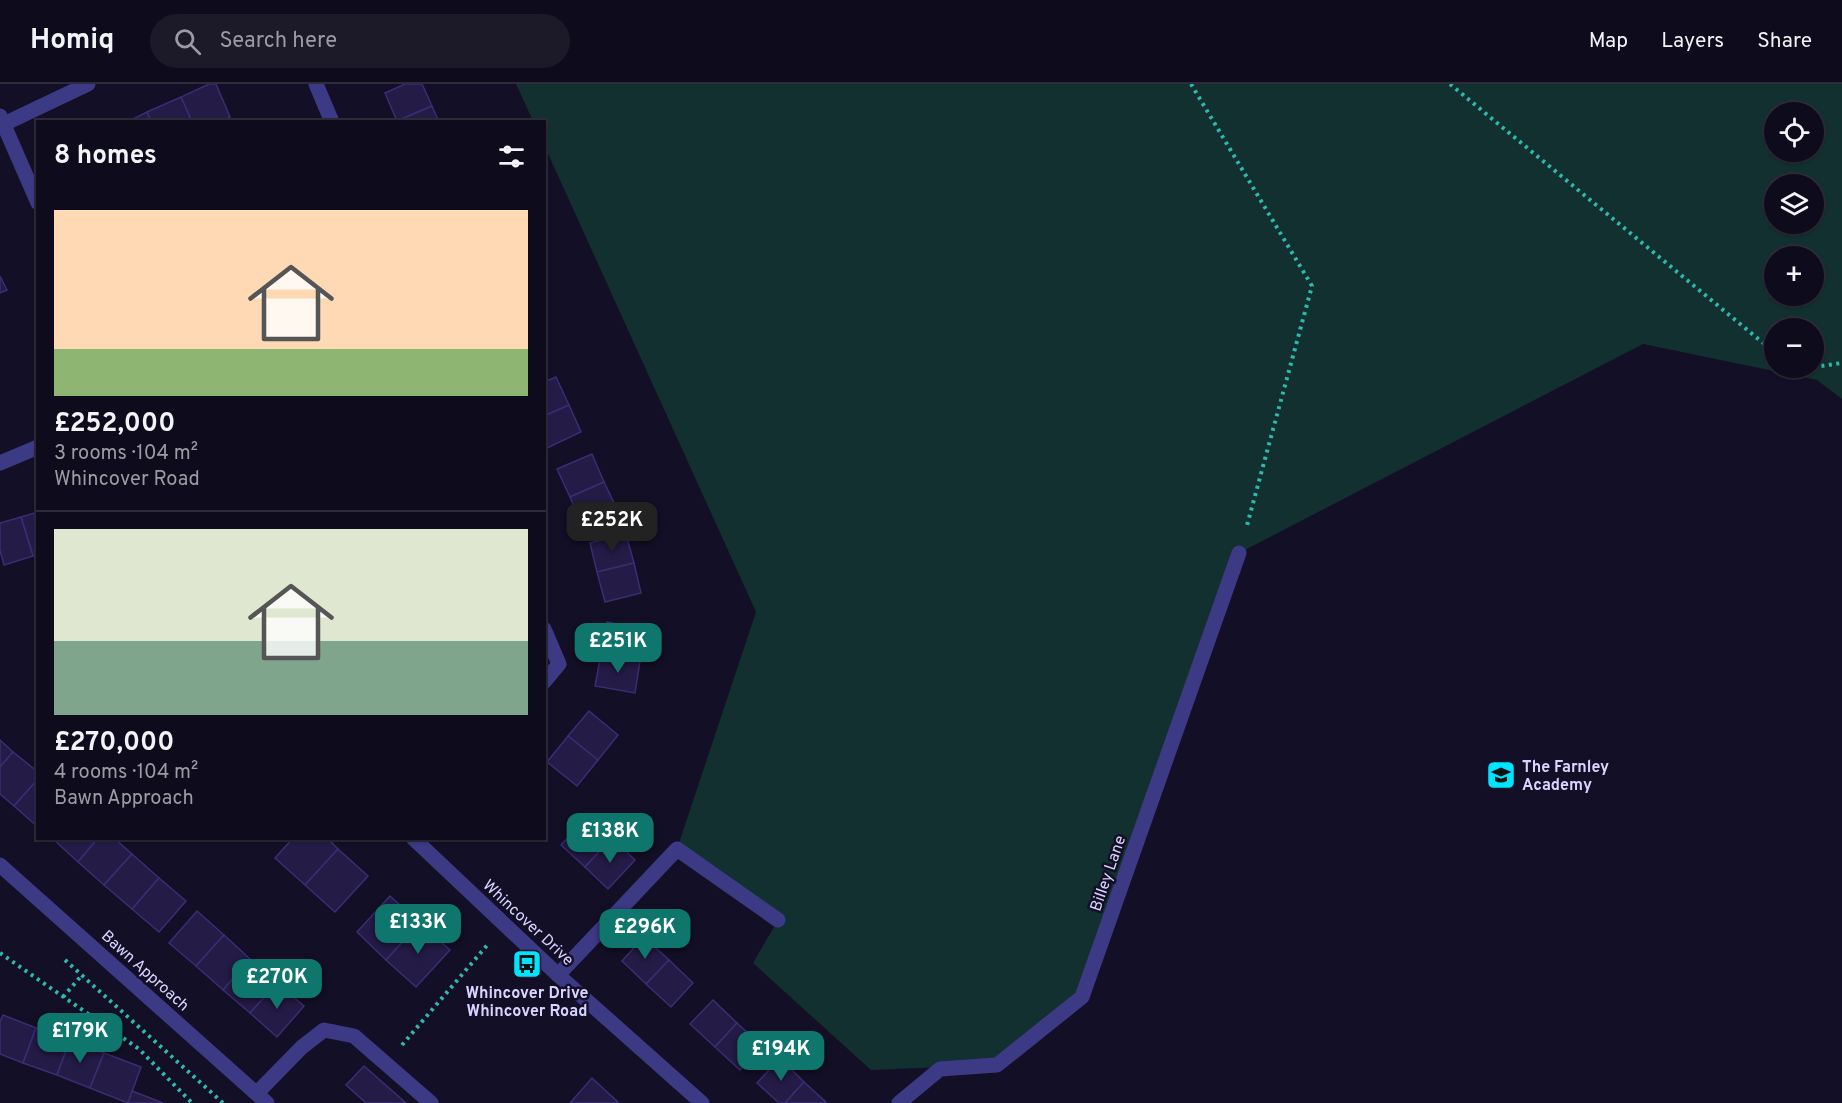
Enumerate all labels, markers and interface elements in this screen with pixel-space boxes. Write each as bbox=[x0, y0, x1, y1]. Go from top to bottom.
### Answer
search box bbox=[150, 14, 570, 68]
text: Homiq bbox=[30, 23, 114, 59]
icon: search bbox=[171, 25, 204, 58]
text: Search here bbox=[219, 28, 337, 55]
text: Map bbox=[1589, 28, 1628, 55]
text: Layers bbox=[1661, 28, 1724, 55]
text: Share bbox=[1757, 28, 1812, 55]
map controls bbox=[1764, 102, 1824, 378]
button: locate bbox=[1764, 102, 1824, 162]
text: 8 homes bbox=[54, 140, 157, 173]
icon: filters bbox=[495, 140, 528, 173]
button: layers bbox=[1764, 174, 1824, 234]
button: + bbox=[1764, 246, 1824, 306]
icon: home bbox=[237, 249, 345, 357]
button: − bbox=[1764, 318, 1824, 378]
text: £252,000 bbox=[54, 408, 175, 441]
text: 3 rooms · 104 m² bbox=[54, 441, 198, 467]
text: Whincover Road bbox=[54, 467, 200, 493]
pin: £252K bbox=[570, 502, 654, 553]
text: £252K bbox=[581, 508, 643, 534]
icon: home bbox=[237, 568, 345, 676]
pin: £251K bbox=[576, 623, 660, 674]
text: £251K bbox=[589, 629, 647, 655]
text: £270,000 bbox=[54, 727, 174, 760]
place label: The Farnley Academy bbox=[1522, 758, 1609, 796]
school or university icon: The Farnley Academy bbox=[1485, 759, 1517, 791]
text: 4 rooms · 104 m² bbox=[54, 760, 198, 786]
text: Bawn Approach bbox=[54, 786, 194, 812]
pin: £138K bbox=[568, 813, 652, 864]
text: £138K bbox=[581, 819, 639, 845]
street label: Billey Lane bbox=[1087, 833, 1131, 914]
street label: Whincover Drive bbox=[478, 876, 577, 971]
pin: £133K bbox=[376, 904, 460, 955]
pin: £296K bbox=[603, 909, 687, 960]
text: £133K bbox=[389, 910, 447, 936]
text: £296K bbox=[613, 915, 677, 941]
street label: Bawn Approach bbox=[96, 927, 193, 1016]
bus stop icon: Whincover Drive Whincover Road bbox=[511, 948, 543, 980]
pin: £270K bbox=[235, 959, 319, 1010]
text: £270K bbox=[246, 965, 308, 991]
place label: Whincover Drive Whincover Road bbox=[465, 984, 589, 1022]
pin: £179K bbox=[38, 1013, 122, 1064]
text: £179K bbox=[51, 1019, 109, 1045]
pin: £194K bbox=[739, 1031, 823, 1082]
text: £194K bbox=[751, 1037, 811, 1063]

